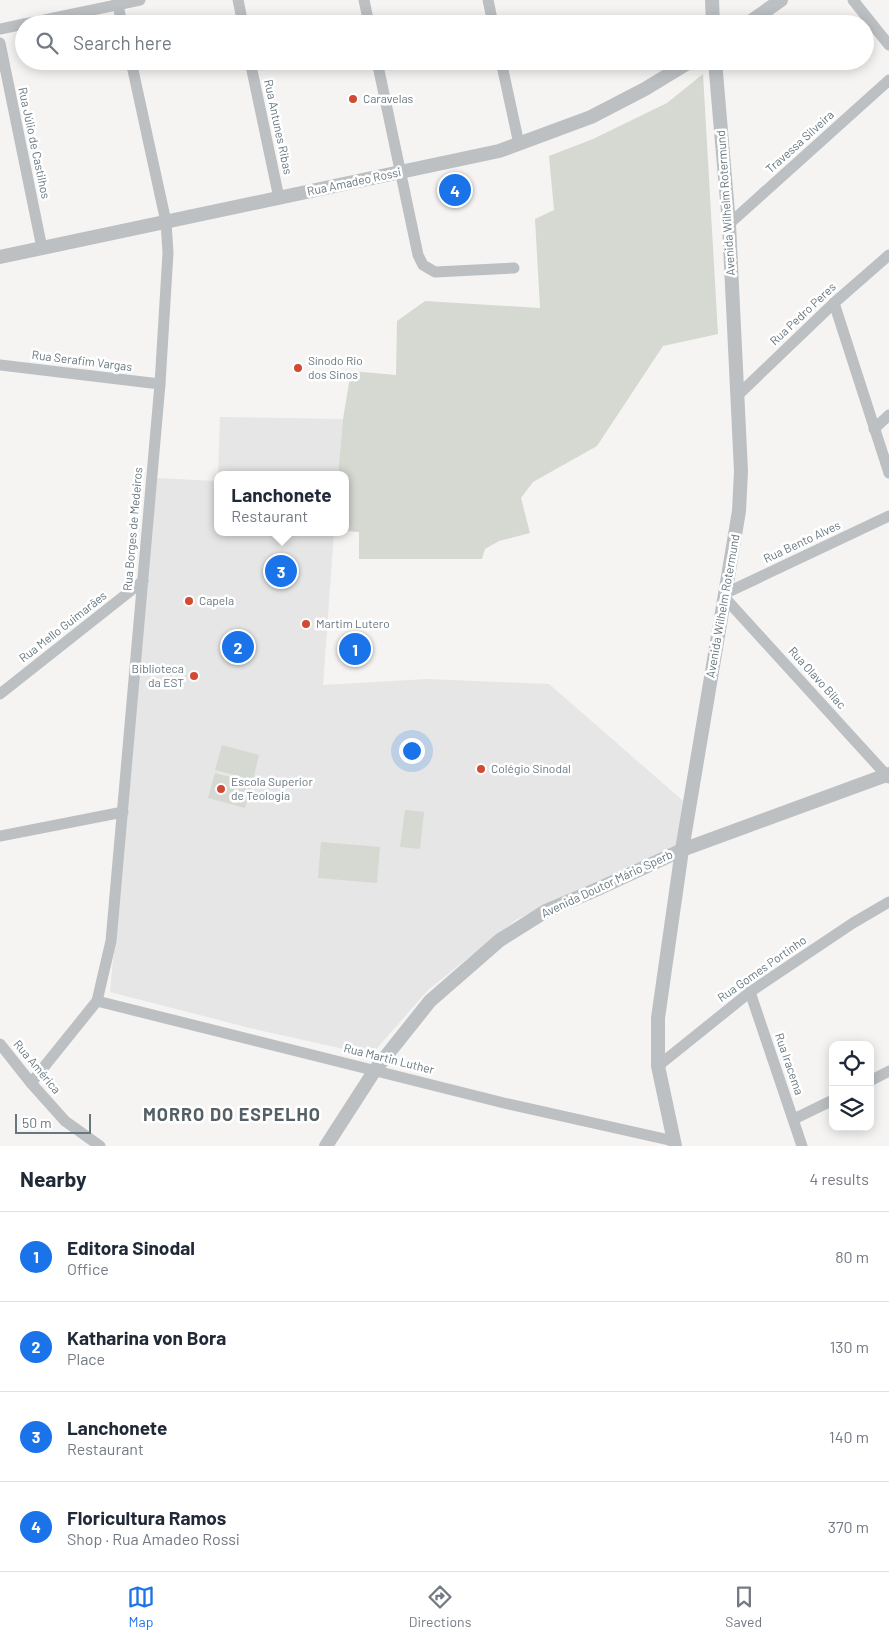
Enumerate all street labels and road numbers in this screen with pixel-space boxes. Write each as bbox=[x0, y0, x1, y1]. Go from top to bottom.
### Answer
street label: Rua Antunes Ribas bbox=[262, 78, 296, 176]
street label: Rua Júlio de Castilhos bbox=[16, 86, 54, 200]
street label: Travessa Silveira bbox=[762, 107, 836, 175]
street label: Avenida Wilhelm Rotermund bbox=[713, 130, 737, 276]
street label: Rua Amadeo Rossi bbox=[305, 164, 402, 198]
street label: Rua Pedro Peres bbox=[766, 279, 838, 347]
street label: Rua Serafim Vargas bbox=[31, 347, 133, 373]
street label: Rua Borges de Medeiros bbox=[120, 466, 144, 592]
street label: Rua Bento Alves bbox=[761, 517, 843, 565]
street label: Avenida Wilhelm Rotermund bbox=[702, 533, 742, 679]
street label: Rua Mello Guimarães bbox=[16, 588, 109, 665]
street label: Rua Olavo Bilac bbox=[786, 643, 849, 711]
street label: Avenida Doutor Mário Sperb bbox=[539, 846, 674, 920]
street label: Rua Gomes Portinho bbox=[714, 932, 809, 1004]
street label: Rua Iracema bbox=[773, 1031, 807, 1096]
street label: Rua América bbox=[11, 1037, 64, 1096]
street label: Rua Martin Luther bbox=[343, 1040, 436, 1076]

